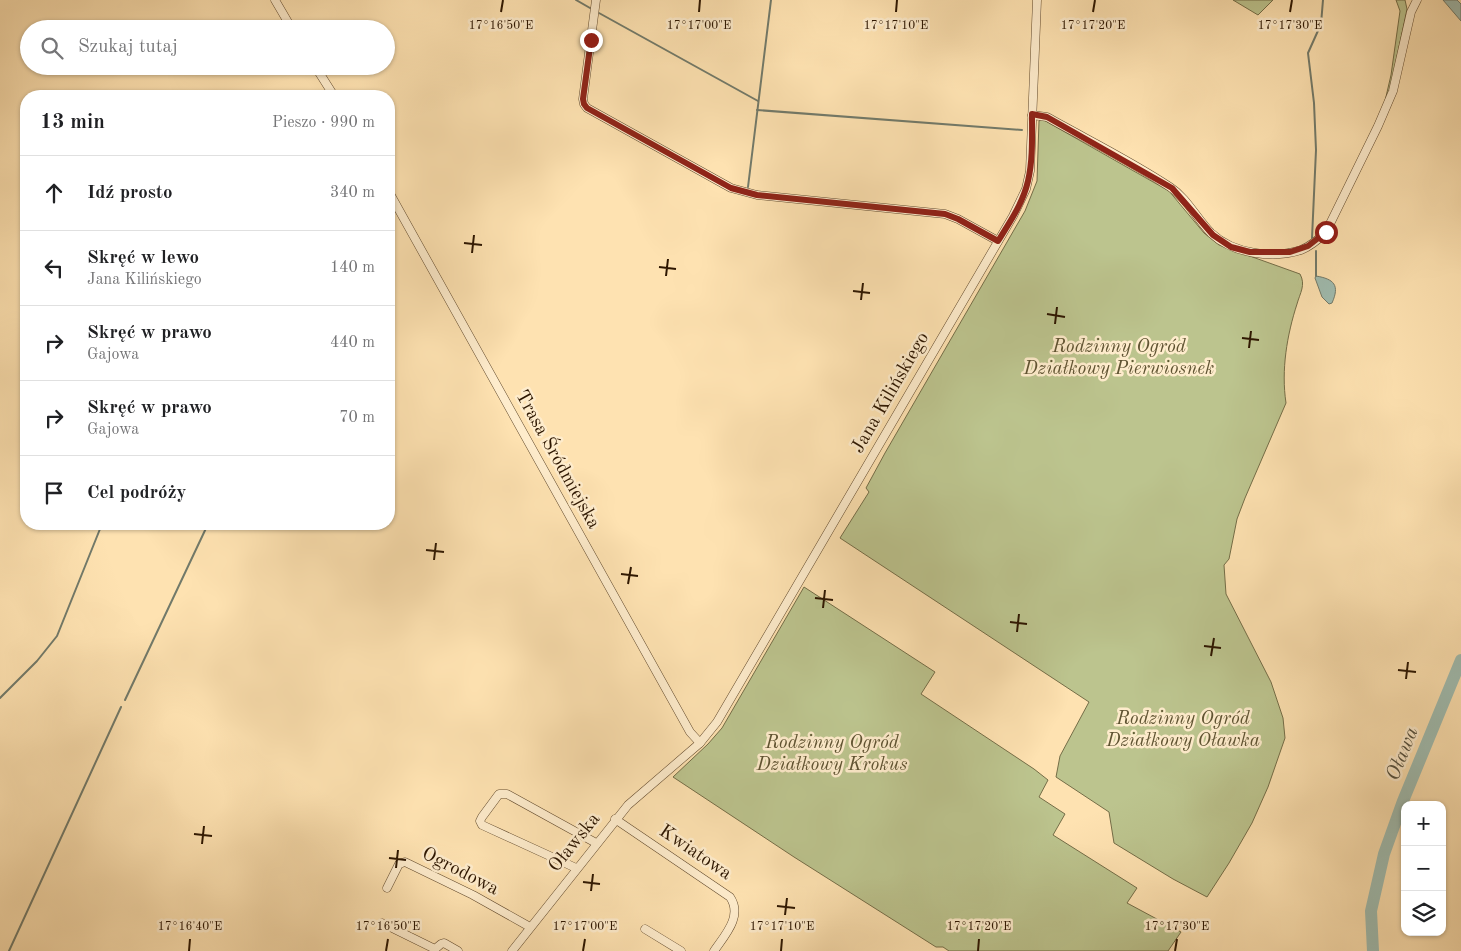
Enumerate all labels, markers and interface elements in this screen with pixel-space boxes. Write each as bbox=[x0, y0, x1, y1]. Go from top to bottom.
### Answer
text: 17°16'50"E bbox=[469, 19, 533, 32]
search box bbox=[20, 20, 395, 75]
text: 17°17'00"E bbox=[667, 20, 731, 32]
text: 17°17'10"E bbox=[864, 20, 928, 32]
text: 17°17'20"E bbox=[1061, 20, 1125, 32]
text: 17°17'30"E bbox=[1258, 20, 1322, 32]
route end bbox=[580, 29, 603, 52]
icon: search bbox=[38, 34, 66, 62]
text: Szukaj tutaj bbox=[78, 38, 178, 57]
text: 13 min bbox=[40, 112, 105, 133]
text: Pieszo · 990 m bbox=[272, 115, 375, 131]
icon: ahead bbox=[40, 179, 68, 207]
text: Idź prosto bbox=[87, 184, 172, 203]
text: 340 m bbox=[330, 185, 375, 201]
route start bbox=[1315, 221, 1338, 244]
text: Skręć w lewo bbox=[87, 249, 199, 268]
icon: left bbox=[40, 254, 68, 282]
text: 140 m bbox=[330, 260, 375, 276]
text: Jana Kilińskiego bbox=[87, 272, 202, 288]
text: Skręć w prawo bbox=[87, 324, 212, 343]
icon: right bbox=[40, 329, 68, 357]
street label: Jana Kilińskiego bbox=[849, 329, 933, 457]
text: 440 m bbox=[330, 335, 375, 351]
park label: Rodzinny Ogród Działkowy Pierwiosnek bbox=[1023, 338, 1214, 379]
text: Gajowa bbox=[87, 347, 139, 363]
street label: Trasa Śródmiejska bbox=[511, 385, 608, 533]
text: Skręć w prawo bbox=[87, 399, 212, 418]
icon: right bbox=[40, 404, 68, 432]
text: 70 m bbox=[339, 410, 375, 426]
text: Gajowa bbox=[87, 422, 139, 438]
icon: arrive bbox=[40, 479, 68, 507]
text: Cel podróży bbox=[87, 484, 186, 503]
park label: Rodzinny Ogród Działkowy Oławka bbox=[1105, 710, 1260, 751]
water label: Oława bbox=[1383, 724, 1423, 784]
park label: Rodzinny Ogród Działkowy Krokus bbox=[756, 734, 907, 775]
map controls bbox=[1401, 801, 1446, 936]
button: + bbox=[1401, 801, 1446, 846]
street label: Oławska bbox=[546, 809, 605, 876]
street label: Kwiatowa bbox=[655, 822, 735, 884]
street label: Ogrodowa bbox=[419, 845, 502, 900]
button: − bbox=[1401, 846, 1446, 891]
button: layers bbox=[1401, 891, 1446, 936]
text: 17°16'50"E bbox=[356, 920, 420, 933]
text: 17°16'40"E bbox=[158, 921, 222, 933]
text: 17°17'00"E bbox=[553, 921, 617, 933]
text: 17°17'10"E bbox=[750, 921, 814, 933]
text: 17°17'20"E bbox=[947, 921, 1011, 933]
text: 17°17'30"E bbox=[1145, 921, 1209, 933]

